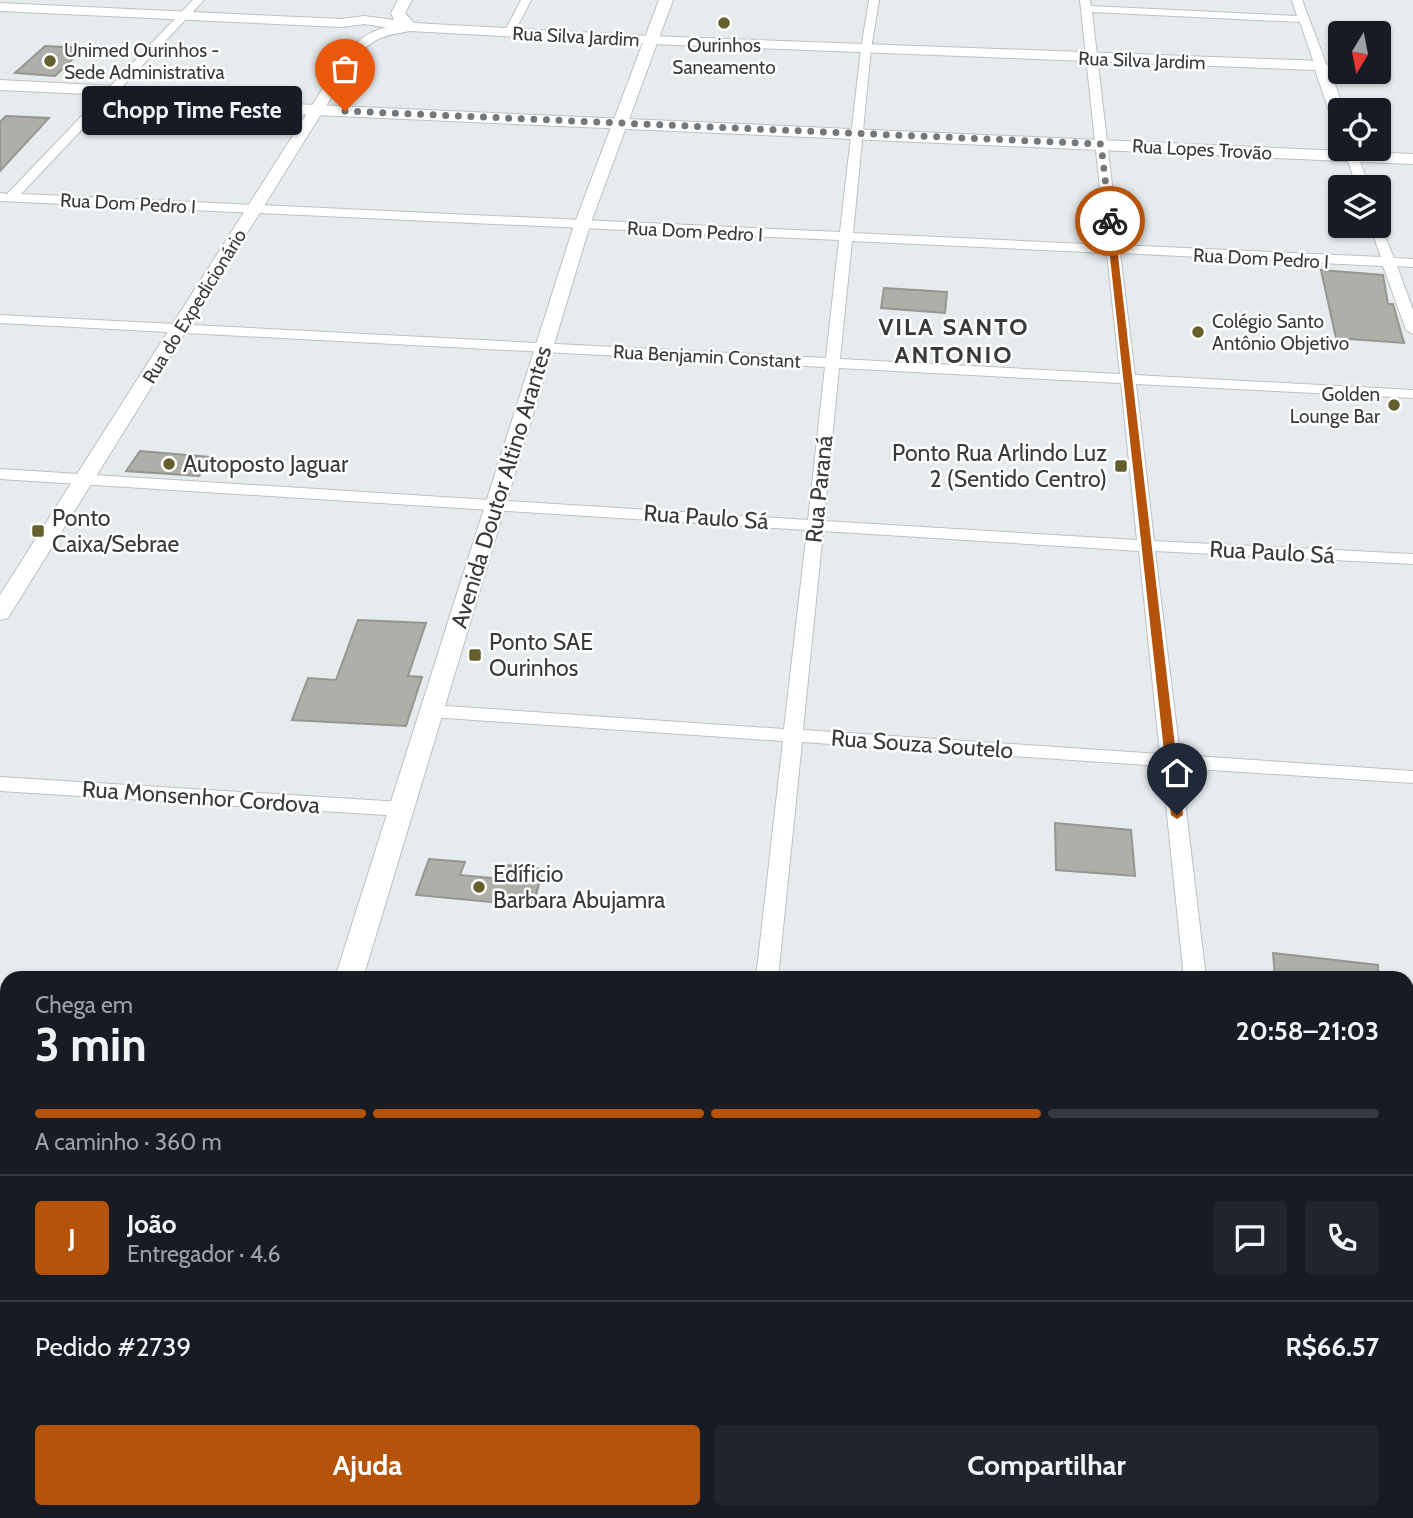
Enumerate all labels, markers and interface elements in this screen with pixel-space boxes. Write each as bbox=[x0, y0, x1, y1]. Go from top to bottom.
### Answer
marker: Ourinhos Saneamento bbox=[716, 15, 732, 31]
north arrow bbox=[1328, 21, 1391, 84]
map controls bbox=[1328, 21, 1391, 238]
street label: Rua Silva Jardim bbox=[512, 22, 640, 51]
place label: Ourinhos Saneamento bbox=[672, 34, 776, 79]
place label: Unimed Ourinhos - Sede Administrativa bbox=[64, 39, 225, 84]
pin bbox=[315, 39, 375, 111]
street label: Rua Silva Jardim bbox=[1078, 47, 1206, 74]
icon: bag bbox=[326, 50, 364, 88]
marker: Unimed Ourinhos - Sede Administrativa bbox=[42, 53, 58, 69]
callout: Chopp Time Feste bbox=[82, 86, 303, 136]
text: Chopp Time Feste bbox=[103, 96, 281, 124]
button: locate bbox=[1328, 98, 1391, 161]
street label: Rua Lopes Trovão bbox=[1131, 134, 1273, 165]
button: layers bbox=[1328, 175, 1391, 238]
courier bbox=[1075, 186, 1145, 256]
street label: Rua Dom Pedro I bbox=[60, 188, 196, 219]
icon: bike bbox=[1091, 202, 1129, 240]
street label: Rua Dom Pedro I bbox=[627, 216, 763, 247]
street label: Rua do Expedicionário bbox=[138, 225, 251, 388]
street label: Rua Dom Pedro I bbox=[1193, 243, 1329, 274]
place label: Colégio Santo Antônio Objetivo bbox=[1212, 310, 1349, 355]
district label: VILA SANTO ANTONIO bbox=[878, 312, 1030, 369]
marker: Colégio Santo Antônio Objetivo bbox=[1190, 324, 1206, 340]
street label: Rua Benjamin Constant bbox=[613, 340, 802, 373]
street label: Avenida Doutor Altino Arantes bbox=[445, 343, 557, 631]
place label: Golden Lounge Bar bbox=[1290, 383, 1380, 428]
marker: Golden Lounge Bar bbox=[1386, 397, 1402, 413]
street label: Rua Paraná bbox=[799, 434, 839, 544]
place label: Ponto Rua Arlindo Luz 2 (Sentido Centro) bbox=[892, 439, 1107, 493]
place label: Autoposto Jaguar bbox=[183, 450, 349, 478]
marker: Autoposto Jaguar bbox=[161, 456, 177, 472]
marker: Ponto Rua Arlindo Luz 2 (Sentido Centro) bbox=[1113, 458, 1129, 474]
street label: Rua Paulo Sá bbox=[642, 499, 770, 535]
place label: Ponto Caixa/Sebrae bbox=[52, 504, 179, 558]
marker: Ponto Caixa/Sebrae bbox=[30, 523, 46, 539]
street label: Rua Paulo Sá bbox=[1209, 535, 1335, 569]
place label: Ponto SAE Ourinhos bbox=[489, 628, 593, 682]
marker: Ponto SAE Ourinhos bbox=[467, 647, 483, 663]
street label: Rua Souza Soutelo bbox=[830, 724, 1014, 764]
pin bbox=[1147, 743, 1207, 815]
icon: home bbox=[1158, 754, 1196, 792]
street label: Rua Monsenhor Cordova bbox=[81, 775, 321, 819]
place label: Edíficio Barbara Abujamra bbox=[493, 860, 665, 914]
marker: Edíficio Barbara Abujamra bbox=[471, 879, 487, 895]
text: Chega em bbox=[35, 991, 133, 1019]
text: 20:58–21:03 bbox=[1236, 1015, 1379, 1047]
text: 3 min bbox=[35, 1017, 147, 1073]
text: A caminho · 360 m bbox=[35, 1128, 222, 1156]
button: chat bbox=[1213, 1201, 1287, 1275]
button: phone bbox=[1305, 1201, 1379, 1275]
text: João bbox=[127, 1208, 177, 1240]
text: J bbox=[68, 1222, 76, 1254]
text: Entregador · 4.6 bbox=[127, 1240, 281, 1268]
text: Pedido #2739 bbox=[35, 1331, 191, 1363]
text: R$66.57 bbox=[1285, 1331, 1379, 1363]
button: Ajuda bbox=[35, 1425, 700, 1505]
button: Compartilhar bbox=[714, 1425, 1379, 1505]

